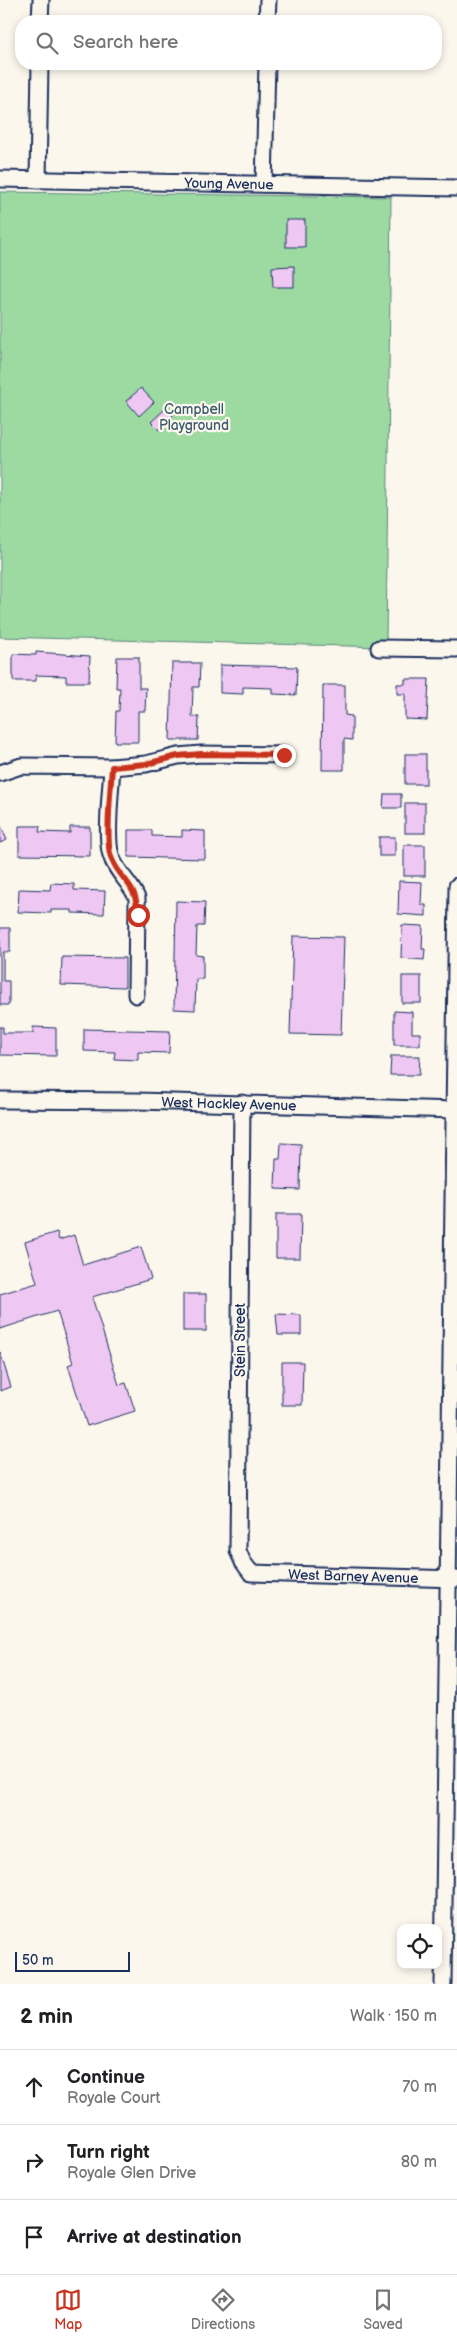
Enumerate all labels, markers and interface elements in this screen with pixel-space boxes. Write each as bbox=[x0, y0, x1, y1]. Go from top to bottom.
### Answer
search box bbox=[15, 15, 442, 70]
icon: search bbox=[33, 29, 61, 57]
text: Search here bbox=[73, 31, 178, 54]
street label: Young Avenue bbox=[183, 174, 274, 193]
park label: Campbell Playground bbox=[159, 401, 229, 434]
route end bbox=[273, 744, 296, 767]
route start bbox=[127, 904, 150, 927]
street label: West Hackley Avenue bbox=[161, 1093, 297, 1114]
street label: Stein Street bbox=[232, 1302, 249, 1377]
street label: West Barney Avenue bbox=[288, 1566, 419, 1586]
map controls bbox=[397, 1924, 442, 1969]
button: locate bbox=[397, 1924, 442, 1969]
scale bar bbox=[15, 1949, 130, 1972]
text: 50 m bbox=[22, 1952, 54, 1969]
text: 2 min bbox=[20, 2004, 73, 2029]
text: Walk · 150 m bbox=[350, 2007, 437, 2026]
text: Continue bbox=[67, 2066, 145, 2089]
icon: ahead bbox=[20, 2073, 48, 2101]
text: 70 m bbox=[402, 2078, 437, 2097]
text: Royale Court bbox=[67, 2089, 160, 2108]
text: Turn right bbox=[67, 2141, 150, 2164]
icon: right bbox=[20, 2148, 48, 2176]
text: 80 m bbox=[401, 2153, 437, 2172]
text: Royale Glen Drive bbox=[67, 2164, 196, 2183]
icon: arrive bbox=[20, 2223, 48, 2251]
text: Arrive at destination bbox=[67, 2226, 242, 2249]
tab: Map bbox=[54, 2286, 82, 2333]
tab: Directions bbox=[191, 2286, 255, 2333]
tab: Saved bbox=[363, 2286, 403, 2333]

